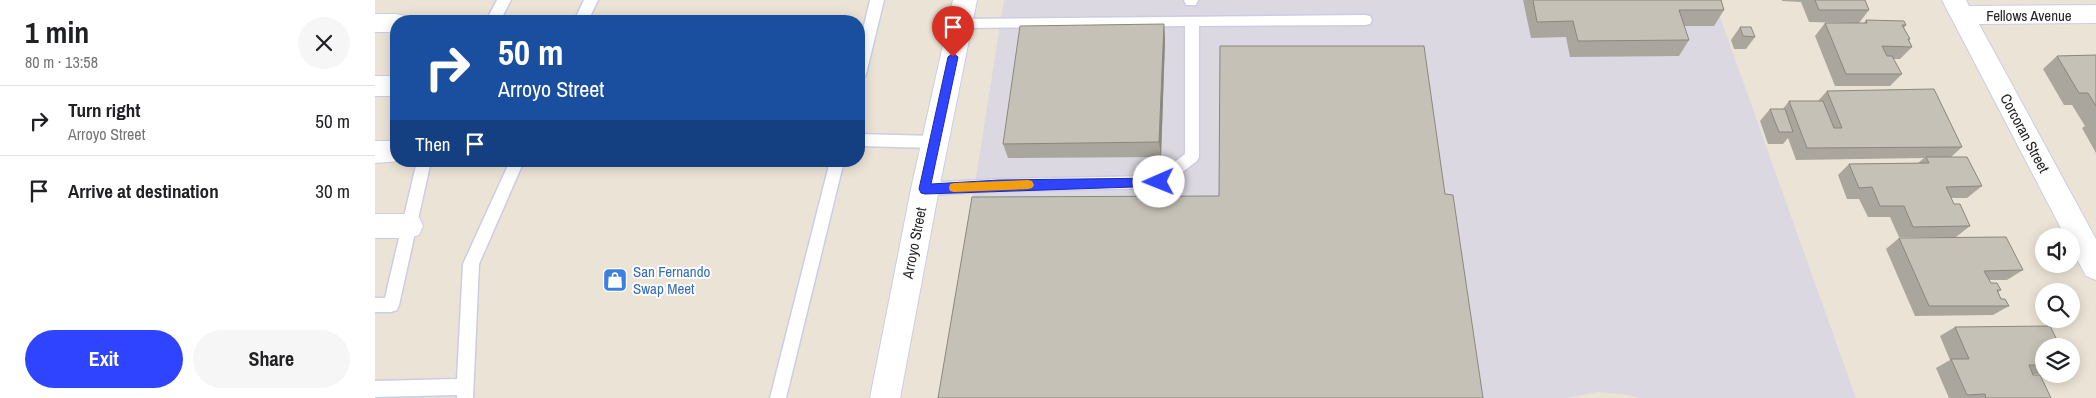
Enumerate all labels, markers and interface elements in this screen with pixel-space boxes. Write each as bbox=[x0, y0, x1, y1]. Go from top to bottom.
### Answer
street label: Fellows Avenue bbox=[1986, 5, 2072, 26]
pin bbox=[932, 6, 974, 57]
text: 1 min bbox=[25, 12, 89, 52]
icon: arrive bbox=[939, 13, 967, 41]
button: close bbox=[298, 17, 350, 69]
text: 50 m bbox=[498, 29, 563, 76]
icon: right bbox=[415, 35, 480, 100]
text: 80 m · 13:58 bbox=[25, 51, 98, 73]
text: Arroyo Street bbox=[498, 74, 604, 104]
street label: Corcoran Street bbox=[1995, 90, 2055, 177]
text: Turn right bbox=[68, 97, 140, 123]
icon: right bbox=[25, 107, 53, 135]
text: 50 m bbox=[315, 108, 350, 134]
text: Arroyo Street bbox=[68, 123, 145, 145]
icon: arrive bbox=[461, 130, 489, 158]
text: Then bbox=[415, 131, 451, 157]
position arrow bbox=[1132, 155, 1184, 207]
icon: arrive bbox=[25, 177, 53, 205]
text: Arrive at destination bbox=[68, 178, 219, 204]
text: 30 m bbox=[315, 178, 350, 204]
street label: Arroyo Street bbox=[897, 205, 931, 282]
map controls bbox=[2035, 228, 2080, 383]
button: sound bbox=[2035, 228, 2080, 273]
place label: San Fernando Swap Meet bbox=[633, 261, 711, 299]
shop icon: San Fernando Swap Meet bbox=[602, 267, 628, 293]
button: search bbox=[2035, 283, 2080, 328]
button: Exit bbox=[25, 330, 183, 388]
button: Share bbox=[193, 330, 350, 388]
button: layers bbox=[2035, 338, 2080, 383]

